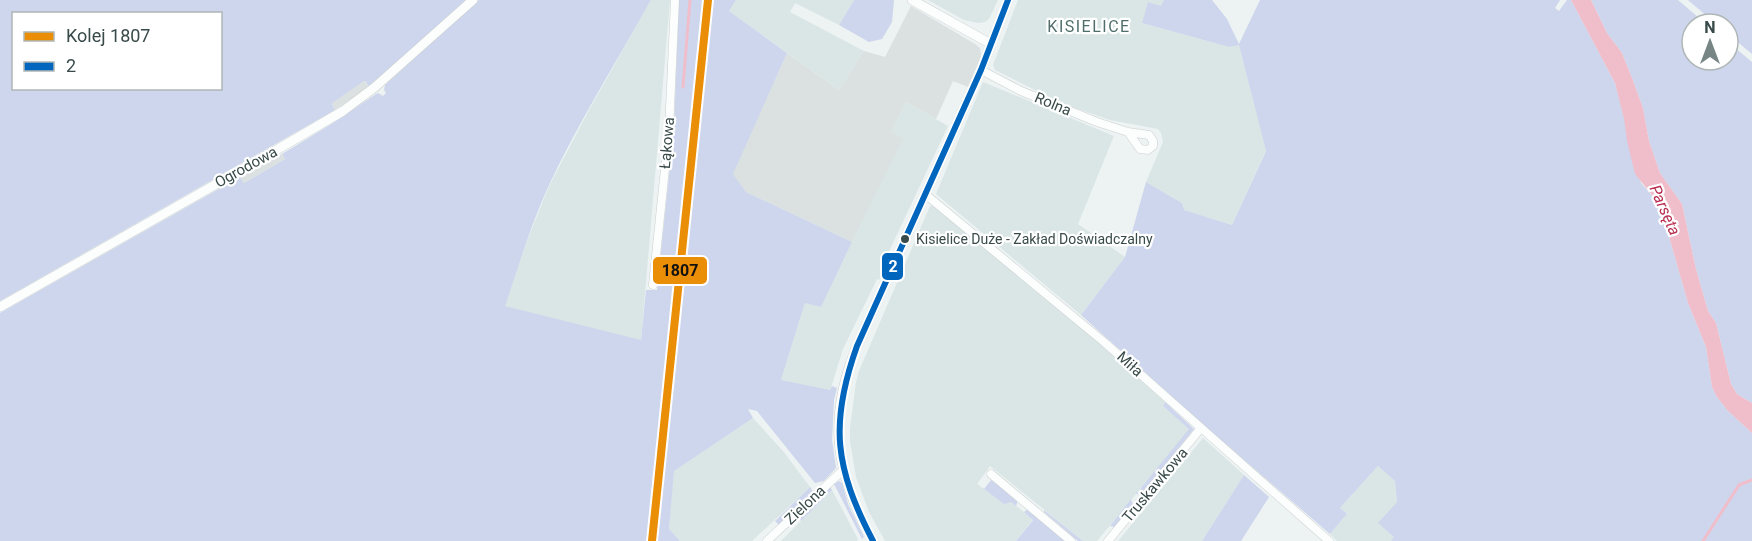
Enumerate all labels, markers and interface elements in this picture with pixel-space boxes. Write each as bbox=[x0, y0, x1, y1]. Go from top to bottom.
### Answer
legend bbox=[12, 12, 222, 90]
north arrow bbox=[1680, 12, 1740, 72]
district label: KISIELICE bbox=[1047, 17, 1131, 36]
text: N bbox=[1704, 18, 1716, 37]
text: Kolej 1807 bbox=[66, 25, 150, 46]
text: 2 bbox=[66, 55, 76, 76]
street label: Rolna bbox=[1032, 88, 1074, 120]
street label: Łąkowa bbox=[656, 116, 678, 170]
street label: Ogrodowa bbox=[212, 142, 280, 192]
water label: Parsęta bbox=[1646, 182, 1684, 238]
place label: Kisielice Duże - Zakład Doświadczalny bbox=[916, 231, 1153, 247]
marker: Kisielice Duże - Zakład Doświadczalny bbox=[899, 233, 911, 245]
line badge: 2 bbox=[881, 252, 904, 281]
line badge: 1807 bbox=[652, 256, 708, 285]
text: 2 bbox=[888, 257, 898, 276]
text: 1807 bbox=[662, 261, 698, 280]
street label: Miła bbox=[1113, 348, 1147, 380]
street label: Truskawkowa bbox=[1118, 444, 1192, 526]
street label: Zielona bbox=[781, 482, 829, 528]

